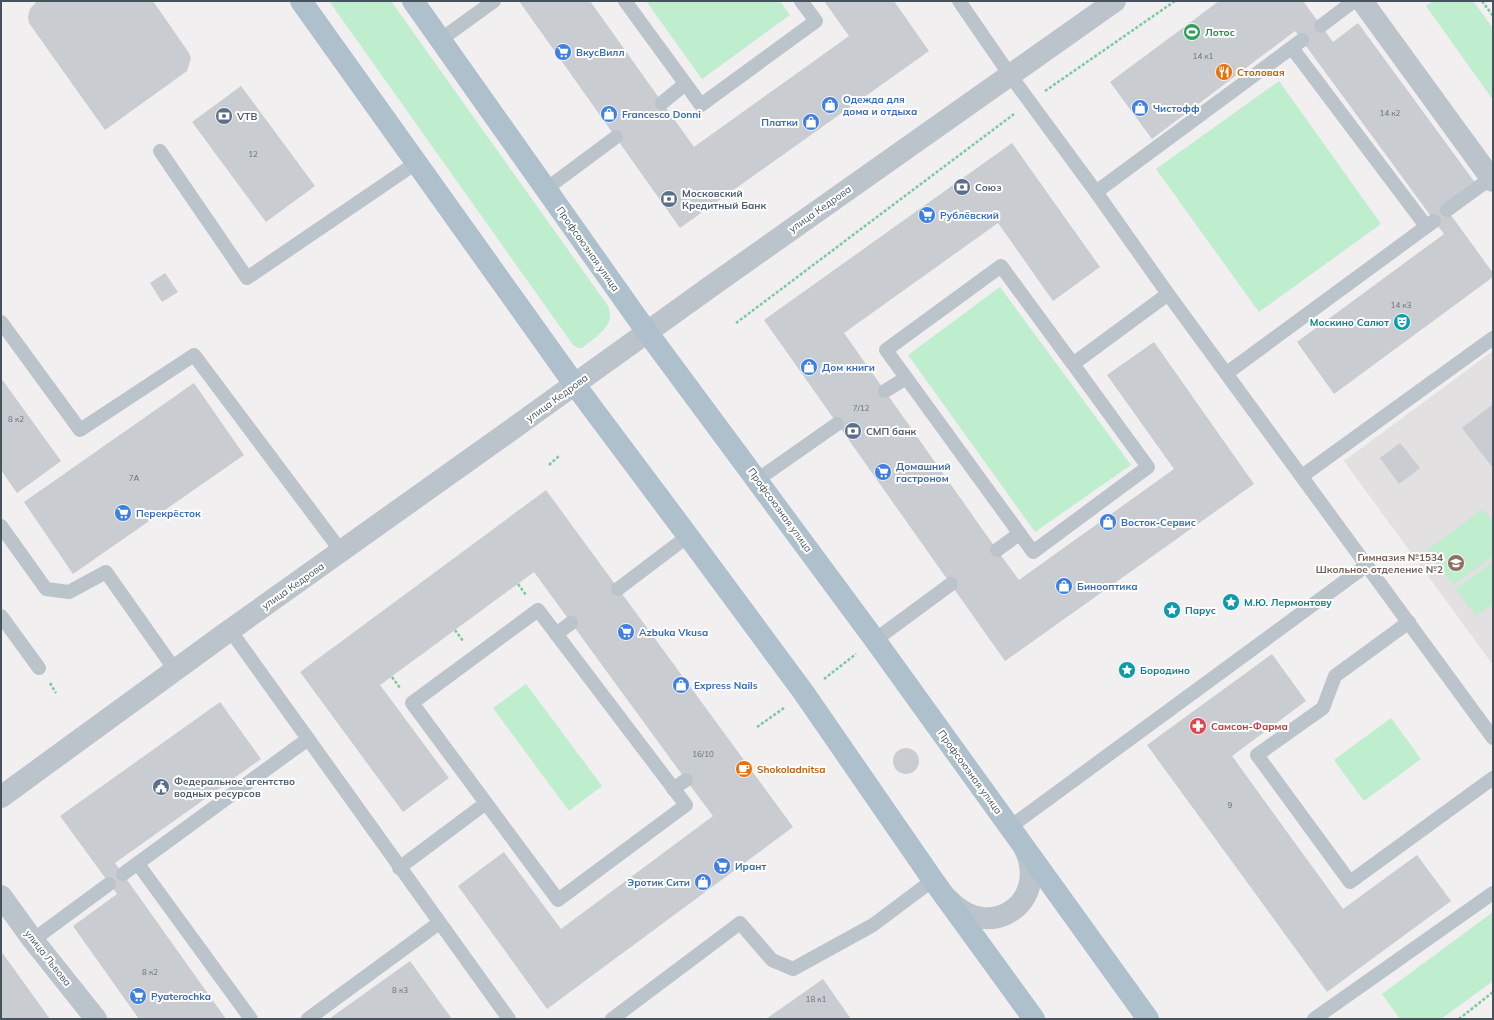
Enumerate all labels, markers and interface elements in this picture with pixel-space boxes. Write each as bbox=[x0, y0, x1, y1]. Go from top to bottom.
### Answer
sports icon: Лотос bbox=[1182, 22, 1202, 42]
place label: Лотос bbox=[1205, 26, 1235, 39]
supermarket icon: ВкусВилл bbox=[553, 42, 573, 62]
place label: ВкусВилл bbox=[576, 46, 625, 59]
house number: 14 к1 bbox=[1193, 51, 1214, 61]
restaurant icon: Столовая bbox=[1214, 62, 1234, 82]
place label: Столовая bbox=[1237, 66, 1285, 79]
place label: Одежда для дома и отдыха bbox=[843, 93, 917, 118]
shop icon: Одежда для дома и отдыха bbox=[820, 95, 840, 115]
shop icon: Чистофф bbox=[1130, 98, 1150, 118]
place label: Чистофф bbox=[1153, 102, 1200, 115]
shop icon: Francesco Donni bbox=[599, 104, 619, 124]
bank icon: VTB bbox=[214, 106, 234, 126]
place label: Francesco Donni bbox=[622, 108, 701, 121]
house number: 14 к2 bbox=[1380, 108, 1401, 118]
place label: VTB bbox=[236, 110, 258, 123]
shop icon: Платки bbox=[801, 112, 821, 132]
place label: Платки bbox=[761, 116, 798, 129]
house number: 12 bbox=[248, 149, 258, 159]
bank icon: Союз bbox=[952, 177, 972, 197]
place label: Союз bbox=[975, 181, 1001, 194]
street label: улица Кедрова bbox=[786, 183, 854, 235]
place label: Московский Кредитный Банк bbox=[682, 187, 767, 212]
bank icon: Московский Кредитный Банк bbox=[659, 189, 679, 209]
street label: Профсоюзная улица bbox=[554, 204, 622, 294]
supermarket icon: Рублёвский bbox=[917, 205, 937, 225]
place label: Рублёвский bbox=[940, 209, 999, 222]
house number: 14 к3 bbox=[1391, 300, 1412, 310]
theatre icon: Москино Салют bbox=[1392, 312, 1412, 332]
place label: Москино Салют bbox=[1310, 316, 1389, 329]
shop icon: Дом книги bbox=[799, 357, 819, 377]
place label: Дом книги bbox=[822, 361, 875, 374]
street label: улица Кедрова bbox=[523, 371, 591, 425]
house number: 7/12 bbox=[853, 403, 870, 413]
house number: 8 к2 bbox=[8, 414, 24, 424]
bank icon: СМП банк bbox=[843, 421, 863, 441]
place label: СМП банк bbox=[866, 425, 917, 438]
place label: Домашний гастроном bbox=[896, 460, 951, 485]
supermarket icon: Домашний гастроном bbox=[873, 462, 893, 482]
street label: Профсоюзная улица bbox=[745, 465, 815, 555]
house number: 7А bbox=[129, 473, 139, 483]
supermarket icon: Перекрёсток bbox=[113, 503, 133, 523]
place label: Перекрёсток bbox=[136, 507, 201, 520]
shop icon: Восток-Сервис bbox=[1098, 512, 1118, 532]
place label: Восток-Сервис bbox=[1121, 516, 1196, 529]
place label: Гимназия №1534 Школьное отделение №2 bbox=[1316, 551, 1443, 576]
school or university icon: Гимназия №1534 Школьное отделение №2 bbox=[1446, 553, 1466, 573]
street label: улица Кедрова bbox=[259, 560, 327, 612]
shop icon: Бинооптика bbox=[1054, 576, 1074, 596]
place label: Бинооптика bbox=[1077, 580, 1138, 593]
place icon: М.Ю. Лермонтову bbox=[1221, 592, 1241, 612]
place label: М.Ю. Лермонтову bbox=[1244, 596, 1332, 609]
place icon: Парус bbox=[1162, 600, 1182, 620]
place label: Парус bbox=[1185, 604, 1216, 617]
supermarket icon: Azbuka Vkusa bbox=[616, 622, 636, 642]
place label: Azbuka Vkusa bbox=[639, 626, 708, 639]
place icon: Бородино bbox=[1117, 660, 1137, 680]
place label: Бородино bbox=[1140, 664, 1190, 677]
shop icon: Express Nails bbox=[671, 675, 691, 695]
place label: Express Nails bbox=[694, 679, 758, 692]
pharmacy icon: Самсон-Фарма bbox=[1188, 716, 1208, 736]
place label: Самсон-Фарма bbox=[1211, 720, 1288, 733]
street label: Профсоюзная улица bbox=[935, 727, 1005, 817]
house number: 16/10 bbox=[692, 749, 714, 759]
cafe icon: Shokoladnitsa bbox=[734, 759, 754, 779]
place label: Shokoladnitsa bbox=[757, 763, 825, 776]
place label: Федеральное агентство водных ресурсов bbox=[174, 775, 295, 800]
public building icon: Федеральное агентство водных ресурсов bbox=[151, 777, 171, 797]
house number: 9 bbox=[1228, 800, 1233, 810]
supermarket icon: Ирант bbox=[712, 856, 732, 876]
place label: Ирант bbox=[735, 860, 766, 873]
shop icon: Эротик Сити bbox=[693, 872, 713, 892]
place label: Эротик Сити bbox=[627, 876, 690, 889]
street label: улица Львова bbox=[22, 927, 74, 989]
house number: 8 к2 bbox=[142, 967, 158, 977]
house number: 8 к3 bbox=[392, 985, 408, 995]
supermarket icon: Pyaterochka bbox=[128, 986, 148, 1006]
place label: Pyaterochka bbox=[151, 990, 211, 1003]
house number: 18 к1 bbox=[806, 994, 827, 1004]

